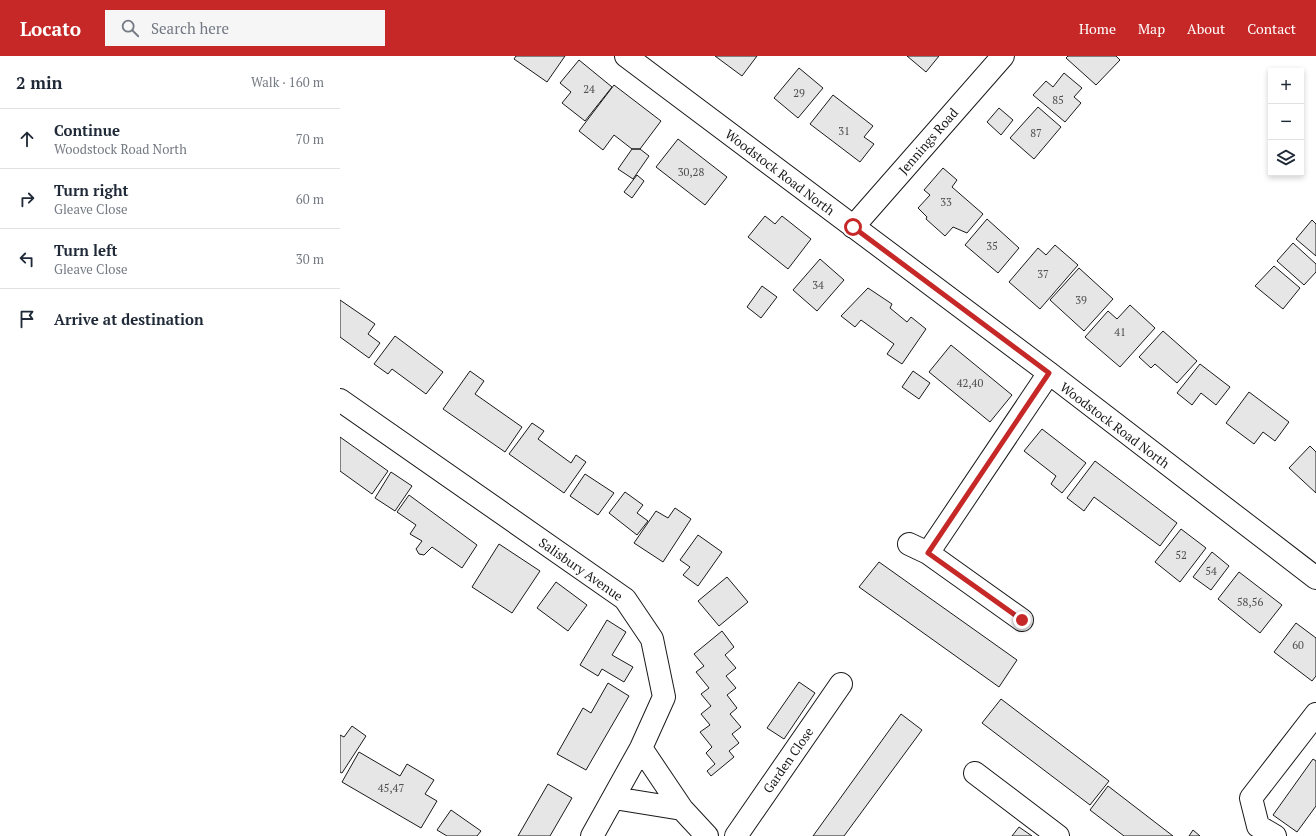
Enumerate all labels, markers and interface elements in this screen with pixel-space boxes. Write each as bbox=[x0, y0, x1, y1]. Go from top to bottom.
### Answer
search box bbox=[105, 10, 385, 46]
text: Locato bbox=[20, 16, 81, 41]
icon: search bbox=[119, 17, 141, 39]
text: Search here bbox=[151, 18, 229, 38]
text: Home bbox=[1079, 19, 1116, 38]
text: Map bbox=[1138, 19, 1165, 38]
text: About bbox=[1187, 19, 1225, 38]
text: Contact bbox=[1247, 19, 1296, 38]
map controls bbox=[1268, 68, 1304, 176]
button: + bbox=[1268, 68, 1304, 104]
text: 2 min bbox=[16, 71, 63, 94]
text: Walk · 160 m bbox=[251, 73, 324, 91]
house number: 24 bbox=[583, 82, 595, 96]
house number: 29 bbox=[793, 86, 805, 100]
house number: 85 bbox=[1052, 93, 1064, 107]
street label: Jennings Road bbox=[894, 104, 962, 178]
button: − bbox=[1268, 104, 1304, 140]
text: Continue bbox=[54, 120, 120, 140]
house number: 31 bbox=[838, 124, 850, 138]
street label: Woodstock Road North bbox=[722, 125, 839, 219]
house number: 87 bbox=[1030, 126, 1042, 140]
icon: ahead bbox=[16, 128, 38, 150]
text: 70 m bbox=[296, 130, 324, 148]
text: Woodstock Road North bbox=[54, 140, 187, 158]
button: layers bbox=[1268, 140, 1304, 176]
house number: 30,28 bbox=[678, 165, 704, 179]
text: Turn right bbox=[54, 180, 129, 200]
icon: right bbox=[16, 188, 38, 210]
text: 60 m bbox=[296, 190, 324, 208]
house number: 33 bbox=[940, 195, 952, 209]
text: Gleave Close bbox=[54, 200, 128, 218]
route start bbox=[844, 218, 862, 236]
house number: 35 bbox=[986, 239, 998, 253]
text: Turn left bbox=[54, 240, 118, 260]
icon: left bbox=[16, 248, 38, 270]
text: 30 m bbox=[296, 250, 324, 268]
text: Gleave Close bbox=[54, 260, 128, 278]
house number: 37 bbox=[1037, 267, 1049, 281]
house number: 34 bbox=[812, 278, 824, 292]
house number: 39 bbox=[1075, 293, 1087, 307]
icon: arrive bbox=[16, 308, 38, 330]
text: Arrive at destination bbox=[54, 309, 204, 329]
house number: 41 bbox=[1114, 325, 1126, 339]
house number: 42,40 bbox=[957, 376, 983, 390]
street label: Woodstock Road North bbox=[1057, 378, 1174, 472]
street label: Salisbury Avenue bbox=[535, 533, 627, 605]
house number: 52 bbox=[1175, 548, 1187, 562]
house number: 54 bbox=[1205, 564, 1217, 578]
house number: 58,56 bbox=[1237, 595, 1263, 609]
route end bbox=[1013, 611, 1031, 629]
house number: 60 bbox=[1292, 638, 1304, 652]
street label: Garden Close bbox=[759, 723, 817, 797]
house number: 45,47 bbox=[378, 781, 404, 795]

